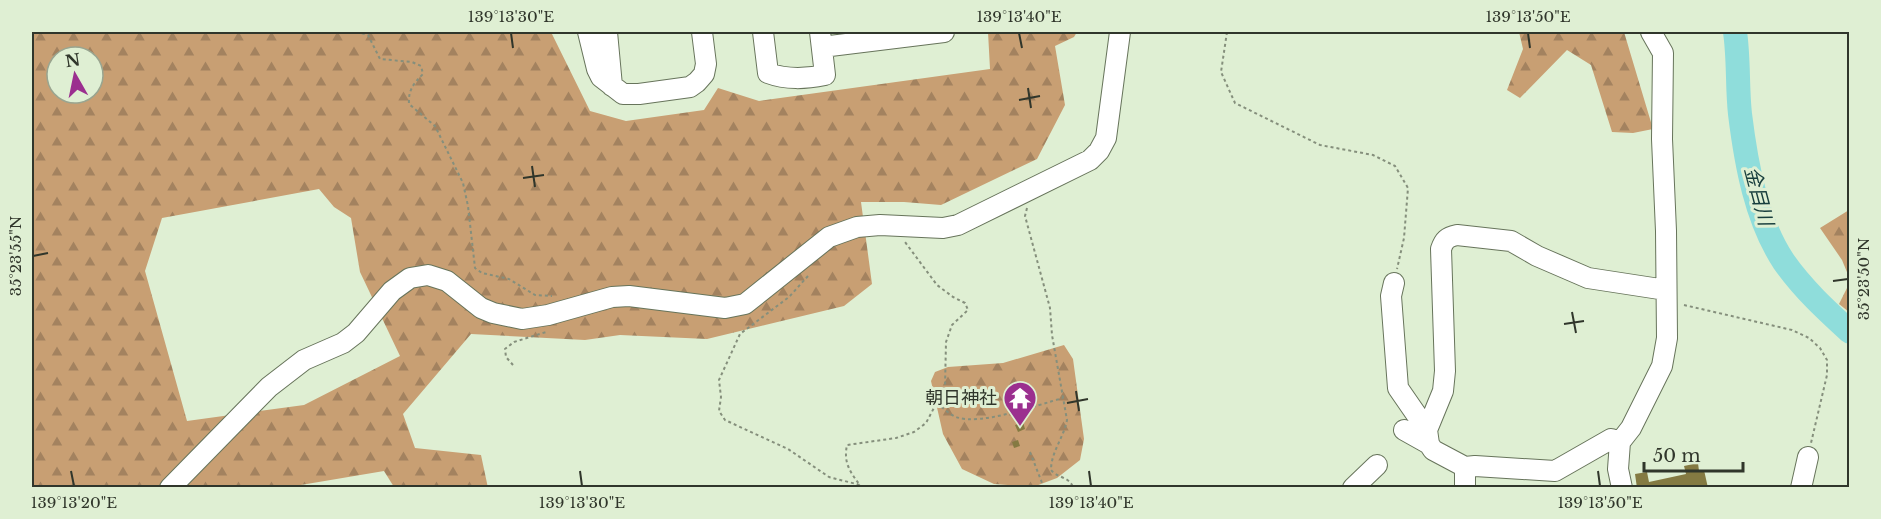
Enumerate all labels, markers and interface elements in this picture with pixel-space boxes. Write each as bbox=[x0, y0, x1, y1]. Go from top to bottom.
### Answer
text: 139°13'30"E bbox=[468, 7, 554, 26]
text: 139°13'40"E bbox=[976, 7, 1062, 26]
text: 139°13'50"E bbox=[1485, 7, 1571, 26]
north arrow bbox=[45, 45, 105, 105]
text: N bbox=[64, 49, 82, 71]
water label: 金目川 bbox=[1740, 164, 1779, 230]
text: 35°23'55"N bbox=[6, 216, 25, 296]
text: 35°23'50"N bbox=[1854, 238, 1873, 320]
temple icon: 朝日神社 bbox=[1002, 380, 1038, 427]
place label: 朝日神社 bbox=[925, 387, 997, 409]
scale bar bbox=[1644, 435, 1743, 473]
text: 50 m bbox=[1653, 445, 1701, 467]
text: 139°13'20"E bbox=[31, 493, 117, 512]
text: 139°13'30"E bbox=[539, 493, 625, 512]
text: 139°13'40"E bbox=[1048, 493, 1134, 512]
text: 139°13'50"E bbox=[1557, 493, 1643, 512]

